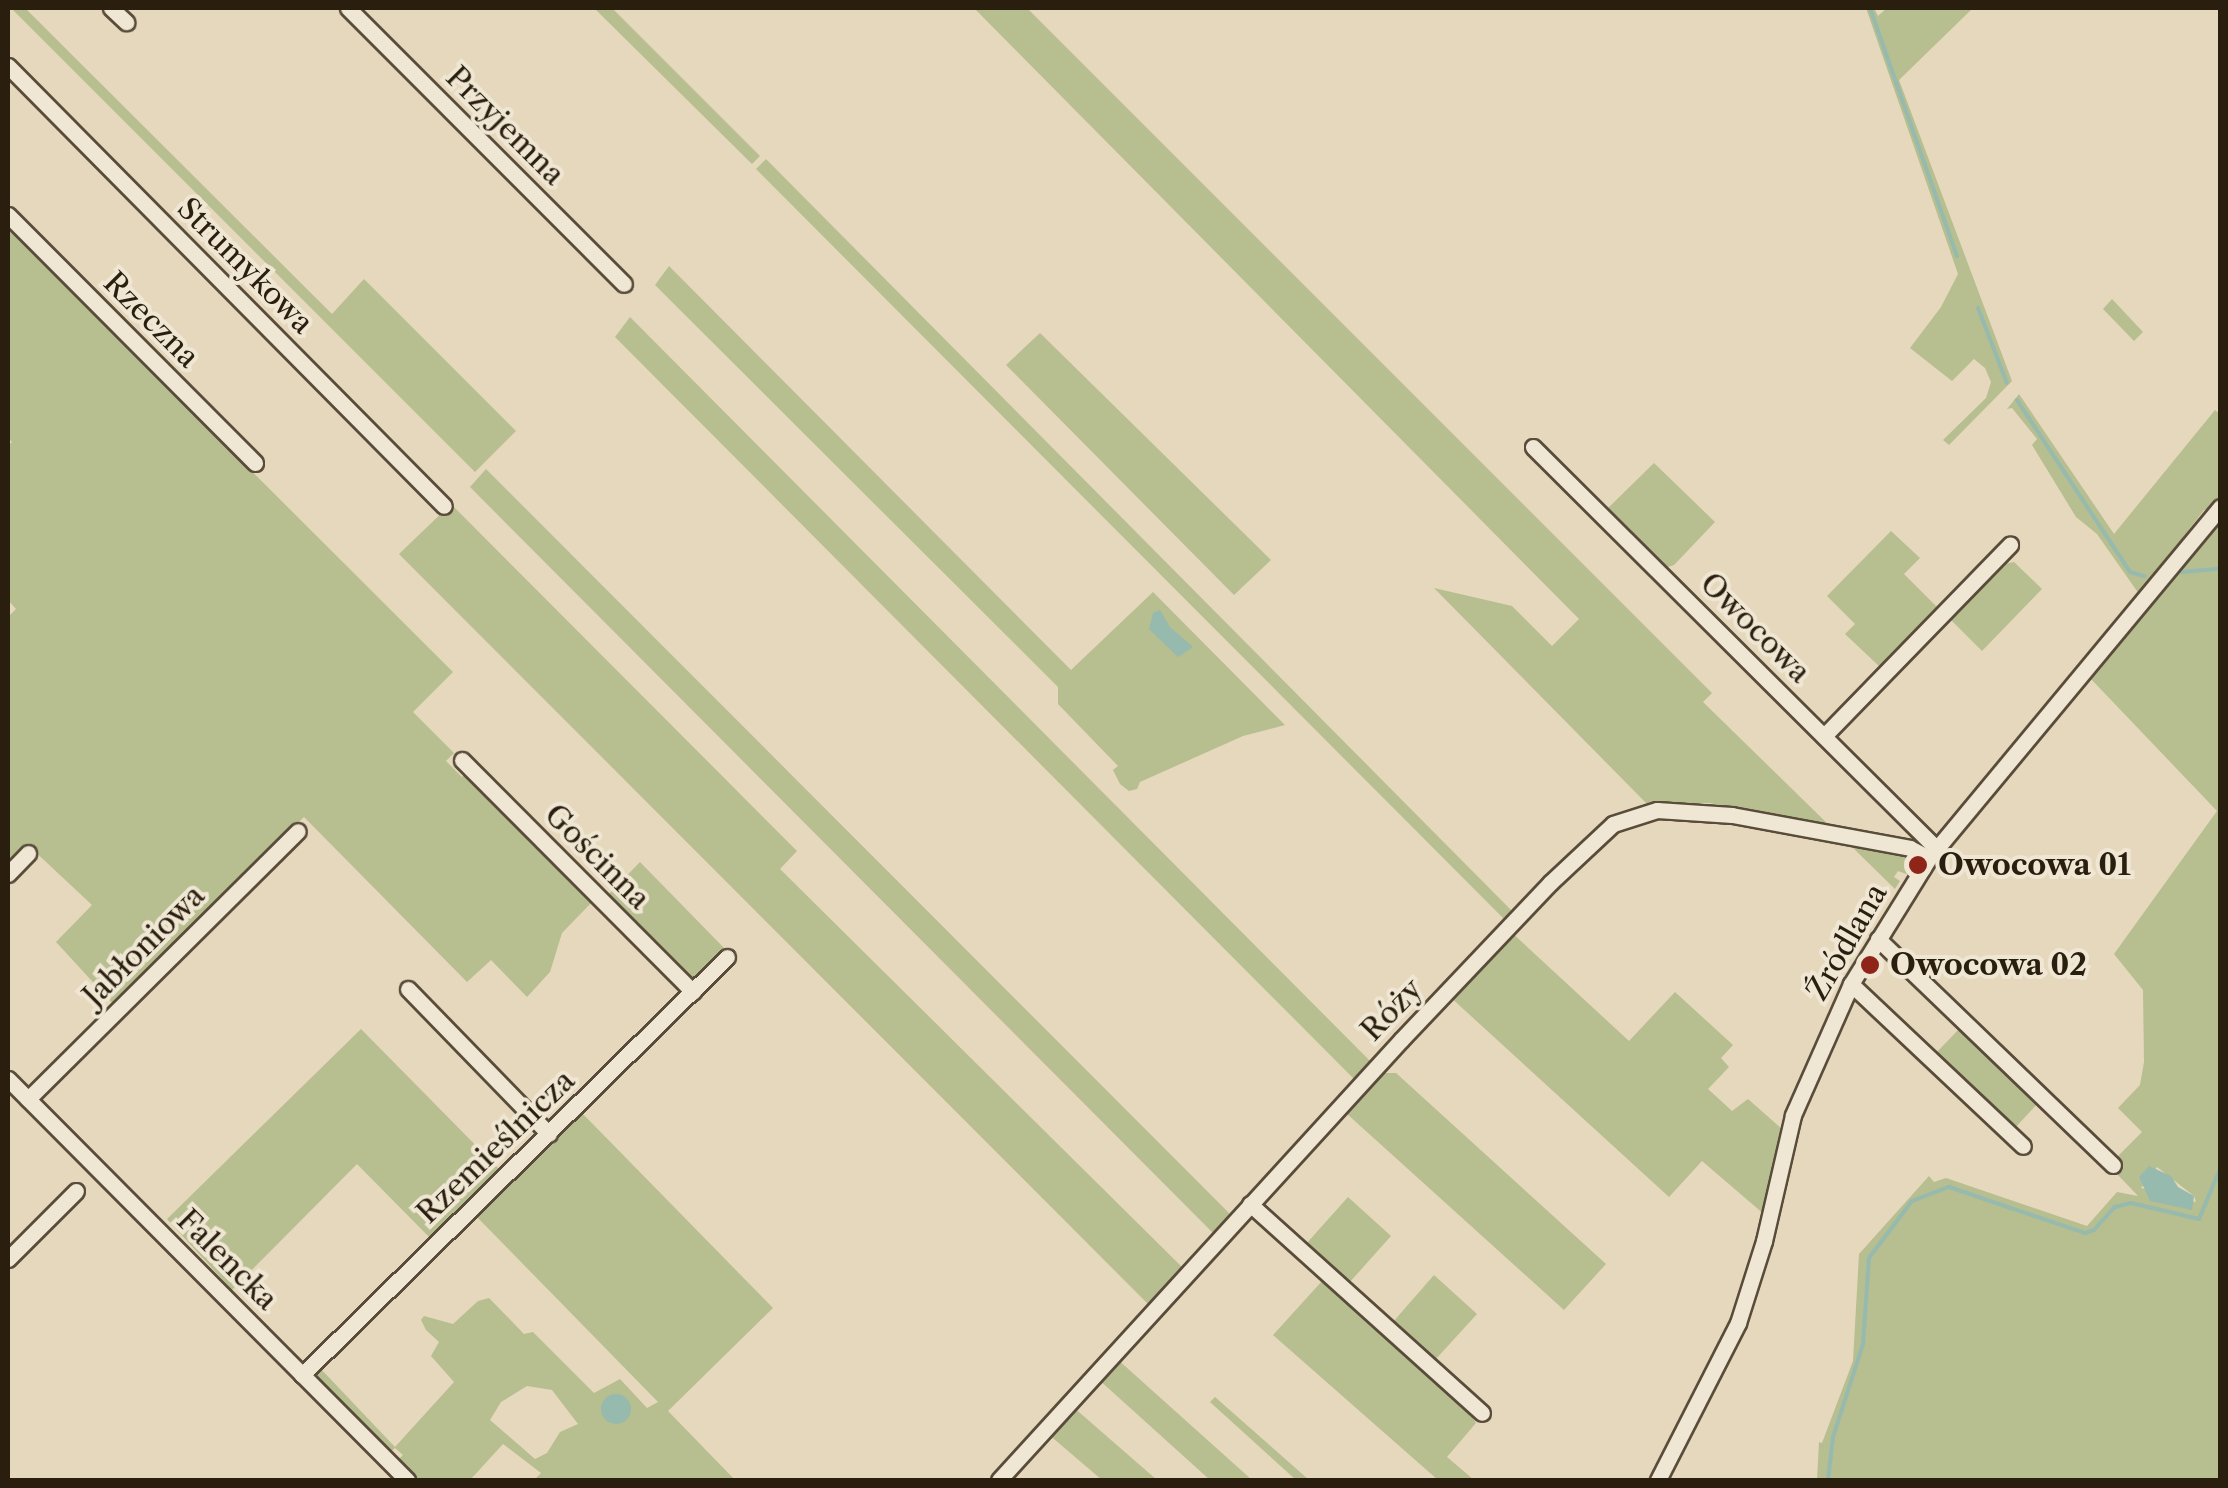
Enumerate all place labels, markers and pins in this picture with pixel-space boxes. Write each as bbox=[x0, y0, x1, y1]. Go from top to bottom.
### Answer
place label: Owocowa 01 bbox=[1938, 847, 2131, 883]
marker: Owocowa 01 bbox=[1907, 854, 1929, 876]
place label: Owocowa 02 bbox=[1890, 947, 2087, 983]
marker: Owocowa 02 bbox=[1859, 954, 1881, 976]

